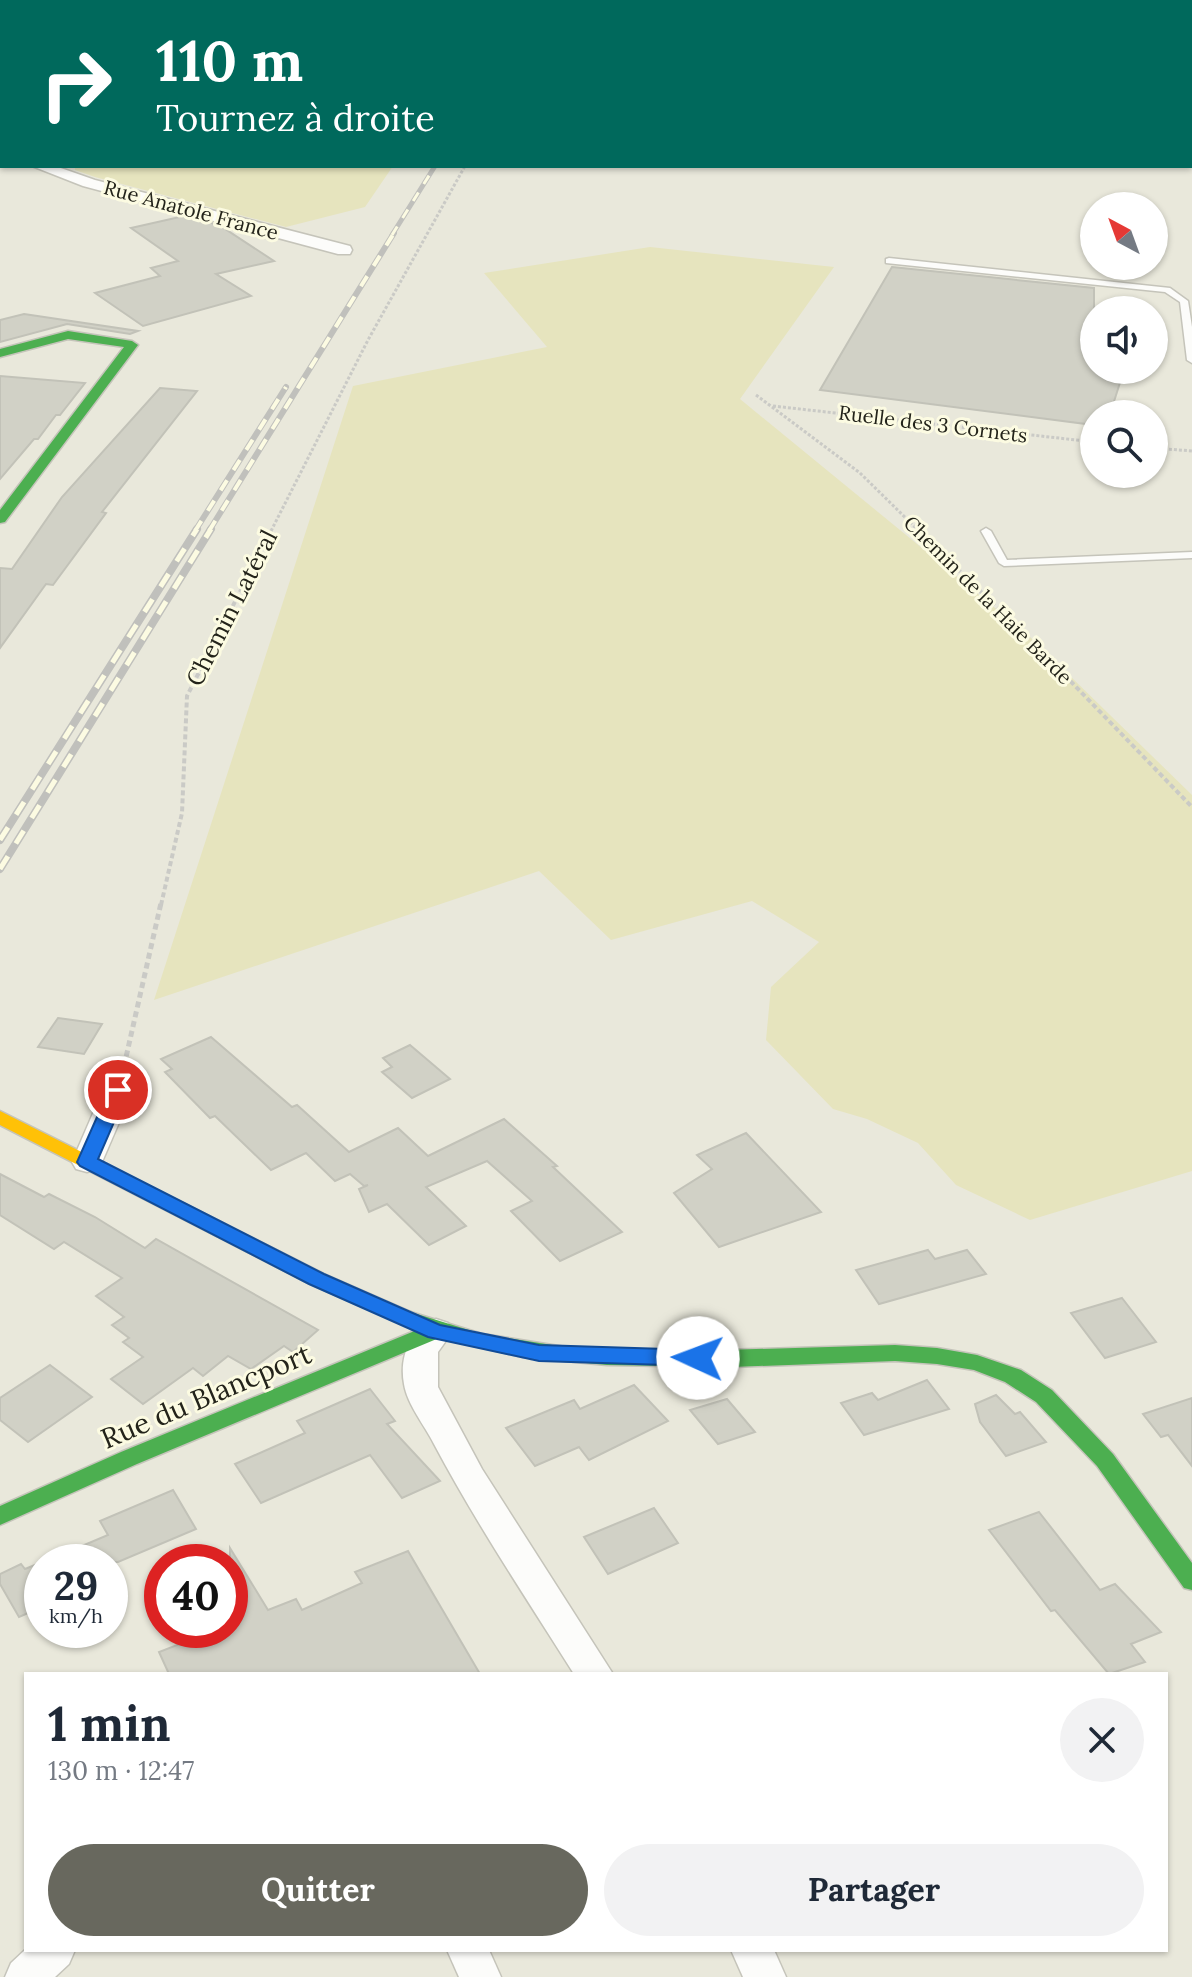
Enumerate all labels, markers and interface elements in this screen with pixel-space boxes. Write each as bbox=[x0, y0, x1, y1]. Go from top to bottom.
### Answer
text: 110 m bbox=[156, 25, 303, 96]
icon: right bbox=[24, 32, 128, 136]
text: Tournez à droite bbox=[156, 95, 435, 141]
street label: Rue Anatole France bbox=[101, 174, 281, 245]
north arrow bbox=[1080, 192, 1168, 280]
map controls bbox=[1080, 192, 1168, 488]
button: sound bbox=[1080, 296, 1168, 384]
street label: Ruelle des 3 Cornets bbox=[837, 400, 1029, 448]
button: search bbox=[1080, 400, 1168, 488]
street label: Chemin de la Haie Barde bbox=[899, 510, 1078, 689]
street label: Chemin Latéral bbox=[179, 524, 284, 691]
pin bbox=[84, 1056, 152, 1124]
icon: arrive bbox=[96, 1068, 140, 1112]
position arrow bbox=[656, 1316, 740, 1400]
street label: Rue du Blancport bbox=[95, 1335, 317, 1457]
speed limit sign: 40 bbox=[144, 1544, 248, 1648]
text: 29 bbox=[54, 1560, 98, 1611]
text: km/h bbox=[49, 1603, 103, 1628]
text: 1 min bbox=[48, 1693, 171, 1754]
button: close bbox=[1060, 1698, 1144, 1782]
text: 130 m · 12:47 bbox=[48, 1754, 194, 1787]
button: Quitter bbox=[48, 1844, 588, 1936]
button: Partager bbox=[604, 1844, 1144, 1936]

